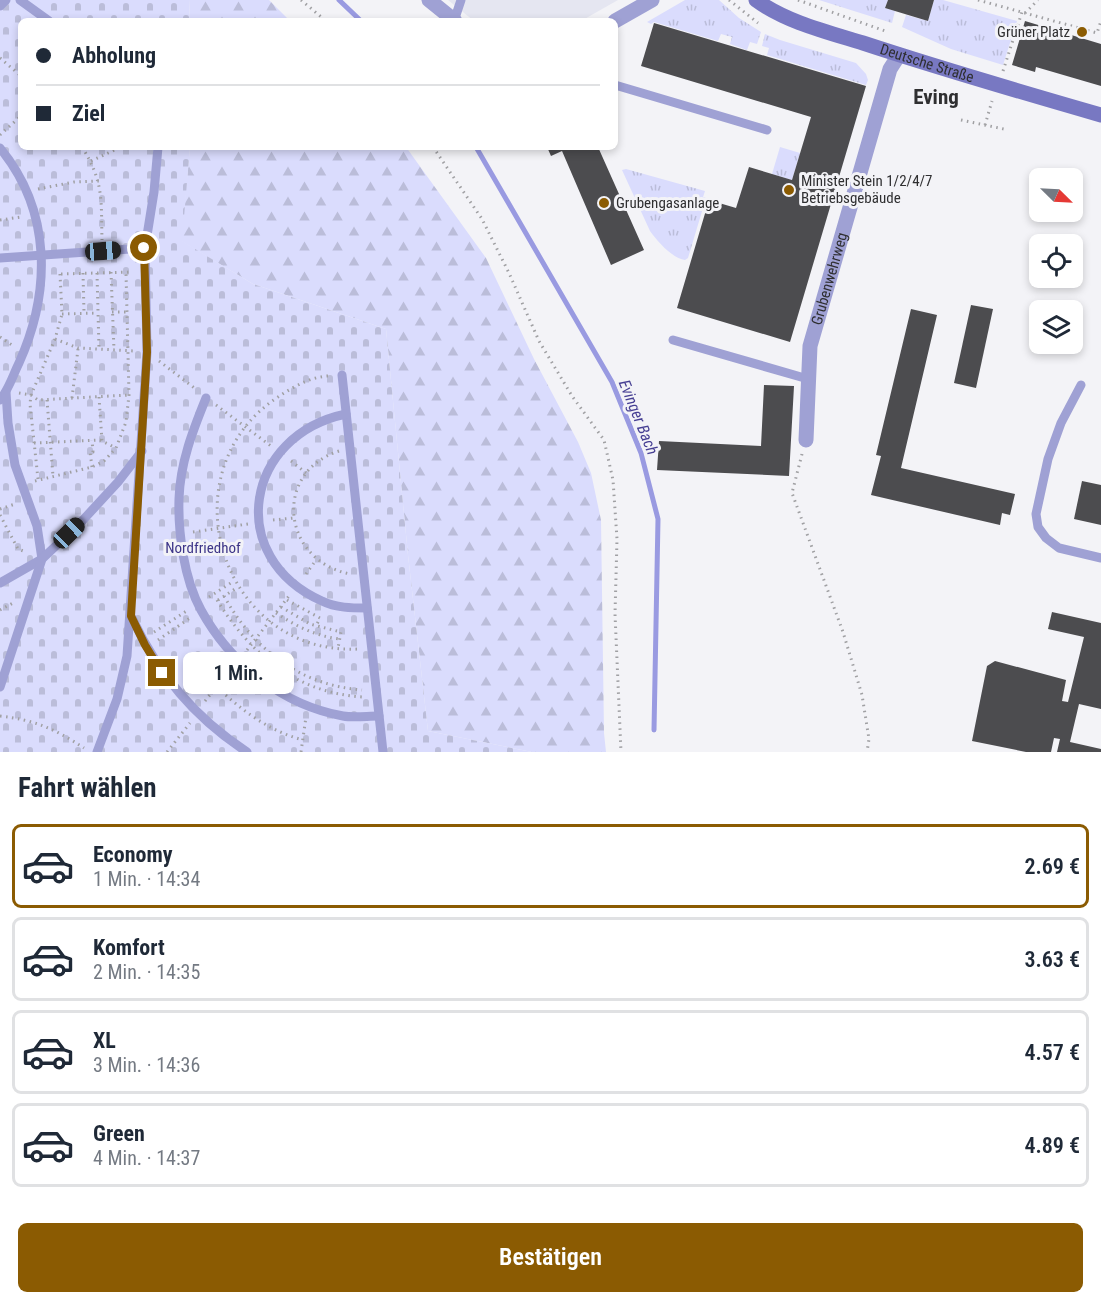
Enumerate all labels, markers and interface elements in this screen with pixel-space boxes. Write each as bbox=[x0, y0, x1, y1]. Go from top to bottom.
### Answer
place label: Grüner Platz bbox=[997, 23, 1070, 41]
marker: Grüner Platz bbox=[1075, 25, 1089, 39]
street label: Deutsche Straße bbox=[878, 40, 976, 86]
text: Abholung bbox=[72, 43, 156, 68]
district label: Eving bbox=[913, 85, 959, 109]
text: Ziel bbox=[72, 101, 105, 126]
north arrow bbox=[1029, 168, 1083, 222]
map controls bbox=[1029, 168, 1083, 354]
place label: Minister Stein 1/2/4/7 Betriebsgebäude bbox=[801, 172, 933, 207]
marker: Minister Stein 1/2/4/7 Betriebsgebäude bbox=[782, 183, 796, 197]
place label: Grubengasanlage bbox=[616, 194, 719, 212]
marker: Grubengasanlage bbox=[597, 196, 611, 210]
street label: Grubenwehrweg bbox=[808, 231, 851, 327]
route start bbox=[130, 234, 157, 261]
button: locate bbox=[1029, 234, 1083, 288]
car bbox=[84, 241, 122, 261]
button: layers bbox=[1029, 300, 1083, 354]
water label: Evinger Bach bbox=[615, 377, 662, 457]
car bbox=[50, 514, 88, 552]
park label: Nordfriedhof bbox=[165, 539, 241, 557]
callout: 1 Min. bbox=[183, 652, 294, 694]
route end bbox=[148, 659, 175, 686]
text: 1 Min. bbox=[213, 661, 264, 685]
text: Fahrt wählen bbox=[18, 772, 157, 804]
icon: car bbox=[21, 839, 75, 893]
text: Economy bbox=[93, 842, 173, 867]
text: 2.69 € bbox=[1024, 854, 1080, 879]
text: 1 Min. · 14:34 bbox=[93, 867, 200, 891]
icon: car bbox=[21, 932, 75, 986]
text: Komfort bbox=[93, 935, 165, 960]
text: 3.63 € bbox=[1024, 947, 1080, 972]
text: 2 Min. · 14:35 bbox=[93, 960, 200, 984]
icon: car bbox=[21, 1025, 75, 1079]
text: XL bbox=[93, 1028, 116, 1053]
text: 4.57 € bbox=[1024, 1040, 1080, 1065]
text: 3 Min. · 14:36 bbox=[93, 1053, 200, 1077]
icon: car bbox=[21, 1118, 75, 1172]
text: Green bbox=[93, 1121, 145, 1146]
text: 4.89 € bbox=[1024, 1133, 1080, 1158]
text: 4 Min. · 14:37 bbox=[93, 1146, 200, 1170]
button: Bestätigen bbox=[18, 1223, 1083, 1292]

